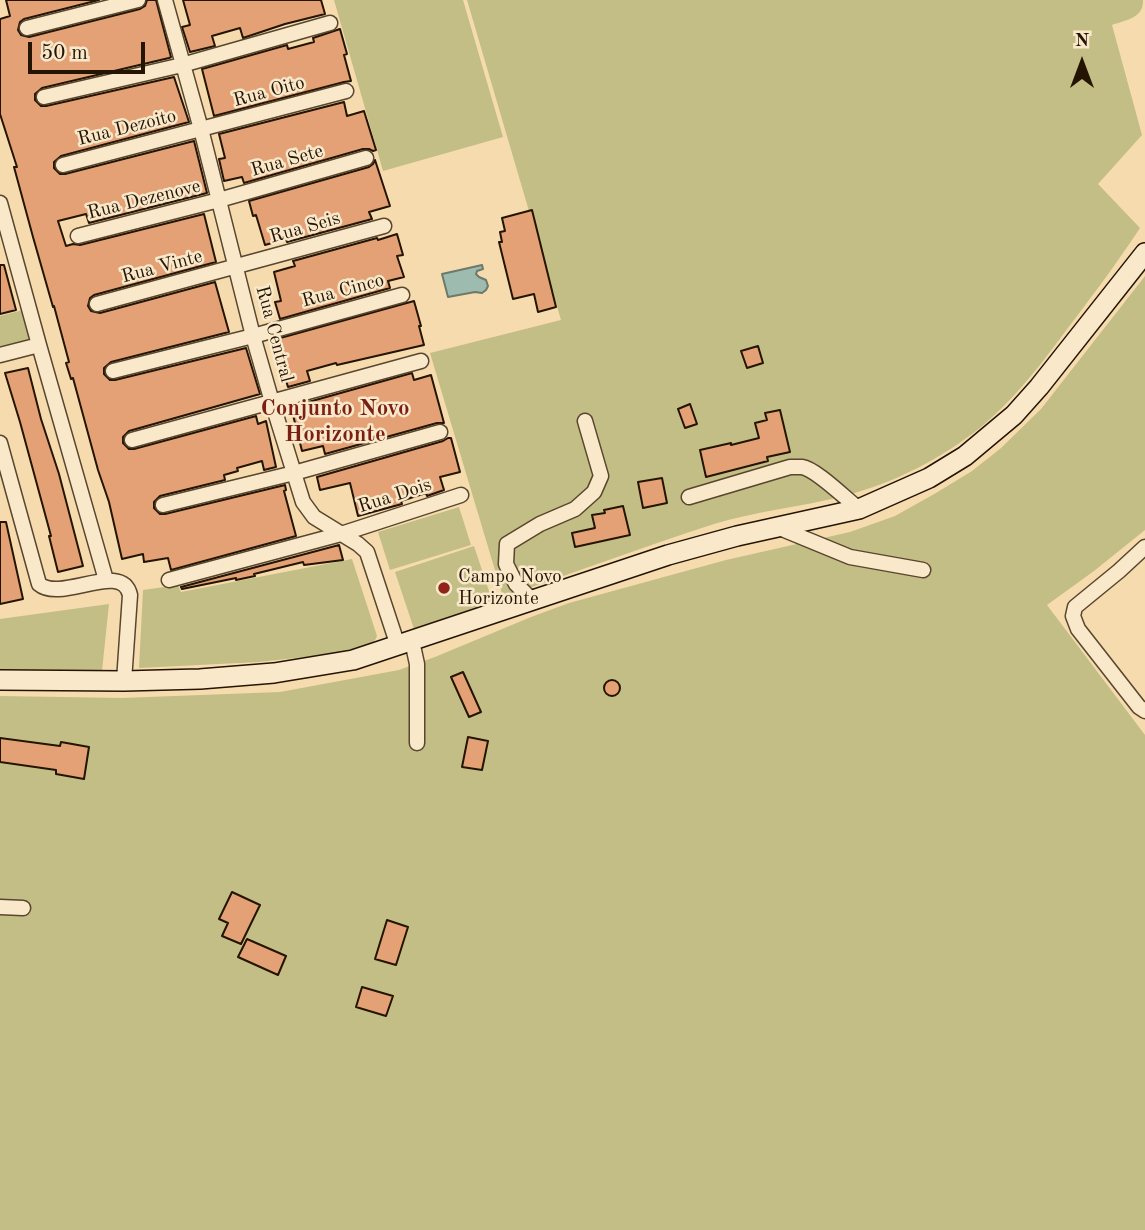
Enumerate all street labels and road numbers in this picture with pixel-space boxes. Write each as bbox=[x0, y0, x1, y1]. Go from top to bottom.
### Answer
street label: Rua Oito bbox=[231, 72, 307, 112]
street label: Rua Dezoito bbox=[75, 105, 179, 151]
street label: Rua Sete bbox=[248, 140, 326, 182]
street label: Rua Dezenove bbox=[85, 175, 203, 225]
street label: Rua Seis bbox=[267, 207, 343, 249]
street label: Rua Vinte bbox=[119, 245, 205, 289]
street label: Rua Cinco bbox=[299, 269, 387, 313]
street label: Rua Central bbox=[250, 283, 298, 385]
street label: Rua Dois bbox=[355, 473, 435, 519]

